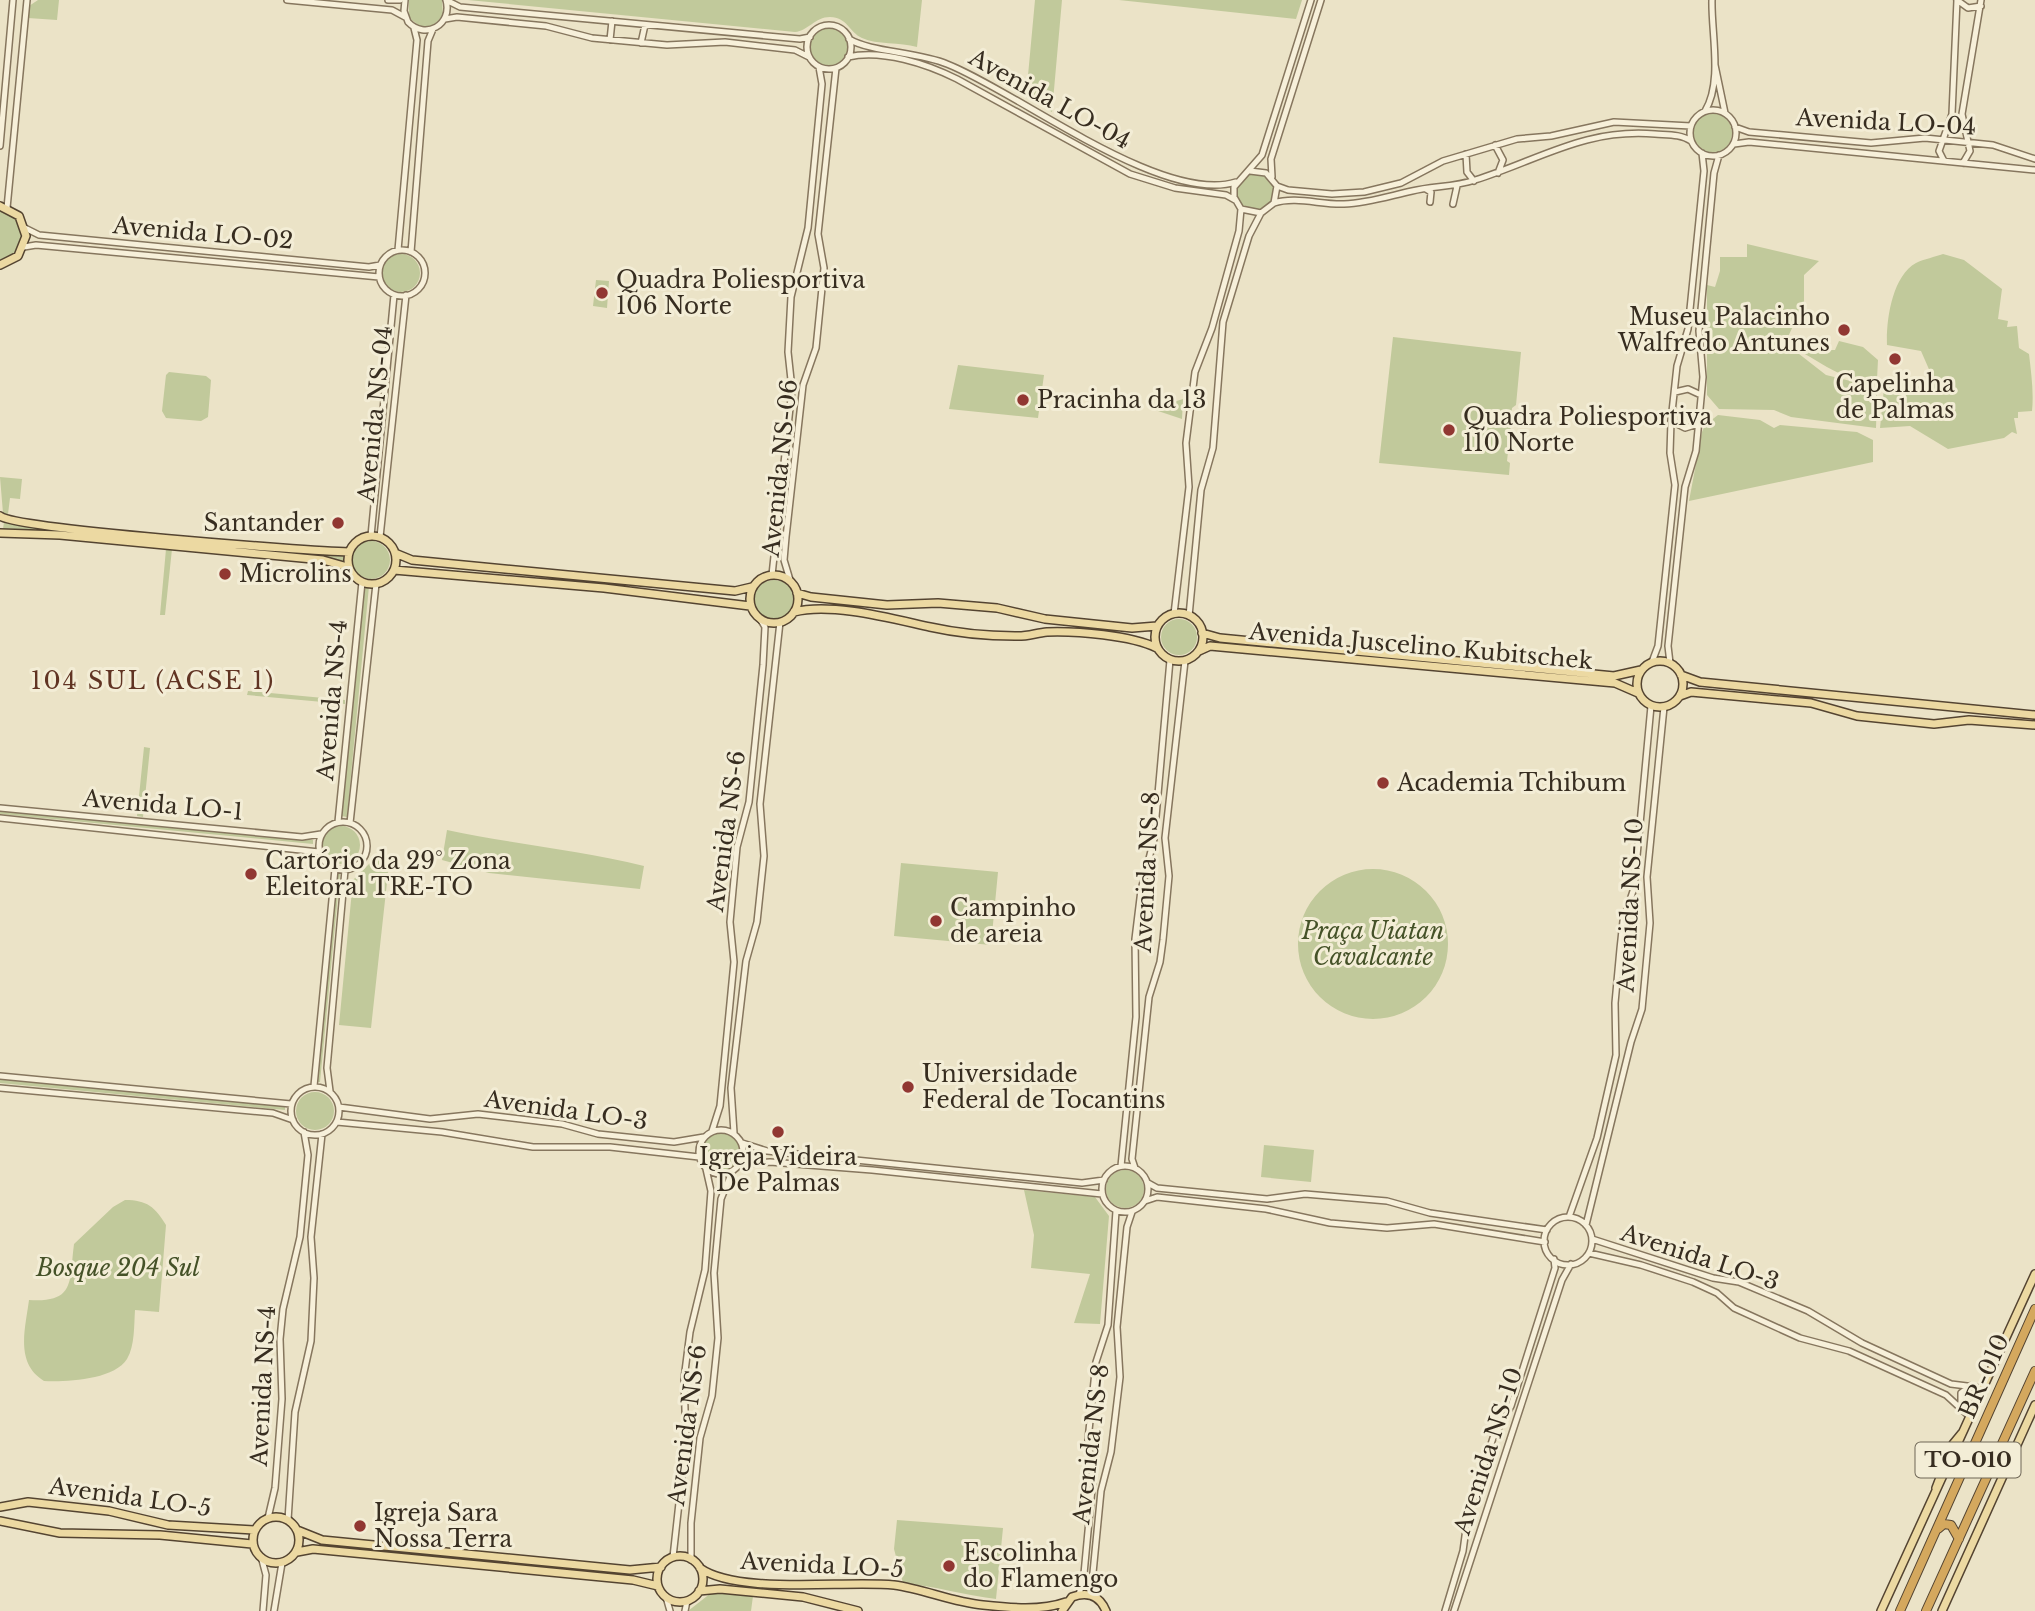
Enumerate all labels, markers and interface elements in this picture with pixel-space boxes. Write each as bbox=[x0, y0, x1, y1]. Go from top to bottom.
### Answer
street label: Avenida LO-04 bbox=[963, 43, 1136, 155]
street label: Avenida LO-04 bbox=[1794, 103, 1977, 141]
street label: Avenida LO-02 bbox=[111, 211, 294, 255]
place label: Quadra Poliesportiva 106 Norte bbox=[616, 266, 865, 320]
marker: Quadra Poliesportiva 106 Norte bbox=[594, 285, 610, 301]
place label: Museu Palacinho Walfredo Antunes bbox=[1617, 303, 1830, 357]
marker: Museu Palacinho Walfredo Antunes bbox=[1836, 322, 1852, 338]
street label: Avenida NS-04 bbox=[352, 324, 398, 505]
marker: Capelinha de Palmas bbox=[1887, 351, 1903, 367]
place label: Capelinha de Palmas bbox=[1835, 370, 1955, 424]
street label: Avenida NS-06 bbox=[757, 378, 803, 559]
place label: Pracinha da 13 bbox=[1037, 386, 1207, 414]
marker: Pracinha da 13 bbox=[1015, 392, 1031, 408]
place label: Quadra Poliesportiva 110 Norte bbox=[1463, 403, 1712, 457]
marker: Quadra Poliesportiva 110 Norte bbox=[1441, 422, 1457, 438]
place label: Santander bbox=[204, 509, 324, 537]
marker: Santander bbox=[330, 515, 346, 531]
place label: Microlins bbox=[239, 560, 352, 588]
marker: Microlins bbox=[217, 566, 233, 582]
street label: Avenida Juscelino Kubitschek bbox=[1247, 617, 1595, 675]
street label: Avenida NS-4 bbox=[311, 619, 353, 782]
district label: 104 SUL (ACSE 1) bbox=[31, 666, 275, 695]
street label: Avenida NS-6 bbox=[701, 749, 751, 914]
place label: Academia Tchibum bbox=[1396, 769, 1627, 797]
marker: Academia Tchibum bbox=[1375, 775, 1391, 791]
street label: Avenida LO-1 bbox=[81, 784, 244, 826]
street label: Avenida NS-8 bbox=[1129, 791, 1165, 954]
street label: Avenida NS-10 bbox=[1611, 817, 1649, 994]
place label: Cartório da 29° Zona Eleitoral TRE-TO bbox=[265, 847, 511, 901]
marker: Cartório da 29° Zona Eleitoral TRE-TO bbox=[243, 866, 259, 882]
place label: Campinho de areia bbox=[950, 894, 1076, 948]
marker: Campinho de areia bbox=[928, 913, 944, 929]
park label: Praça Uiatan Cavalcante bbox=[1301, 917, 1444, 971]
place label: Universidade Federal de Tocantins bbox=[922, 1060, 1165, 1114]
marker: Universidade Federal de Tocantins bbox=[900, 1079, 916, 1095]
street label: Avenida LO-3 bbox=[482, 1085, 649, 1135]
marker: Igreja Videira De Palmas bbox=[770, 1124, 786, 1140]
place label: Igreja Videira De Palmas bbox=[699, 1143, 857, 1197]
street label: Avenida LO-3 bbox=[1616, 1218, 1783, 1296]
park label: Bosque 204 Sul bbox=[35, 1254, 201, 1282]
street label: Avenida NS-4 bbox=[245, 1305, 281, 1468]
street label: BR-010 bbox=[1953, 1329, 2015, 1423]
street label: Avenida NS-6 bbox=[662, 1343, 712, 1508]
street label: Avenida NS-8 bbox=[1067, 1362, 1115, 1527]
street label: Avenida NS-10 bbox=[1447, 1364, 1528, 1539]
road number: TO-010 bbox=[1916, 1442, 2021, 1478]
street label: Avenida LO-5 bbox=[46, 1472, 213, 1522]
place label: Igreja Sara Nossa Terra bbox=[374, 1499, 512, 1553]
marker: Igreja Sara Nossa Terra bbox=[352, 1518, 368, 1534]
place label: Escolinha do Flamengo bbox=[963, 1539, 1118, 1593]
street label: Avenida LO-5 bbox=[739, 1547, 904, 1583]
marker: Escolinha do Flamengo bbox=[941, 1558, 957, 1574]

